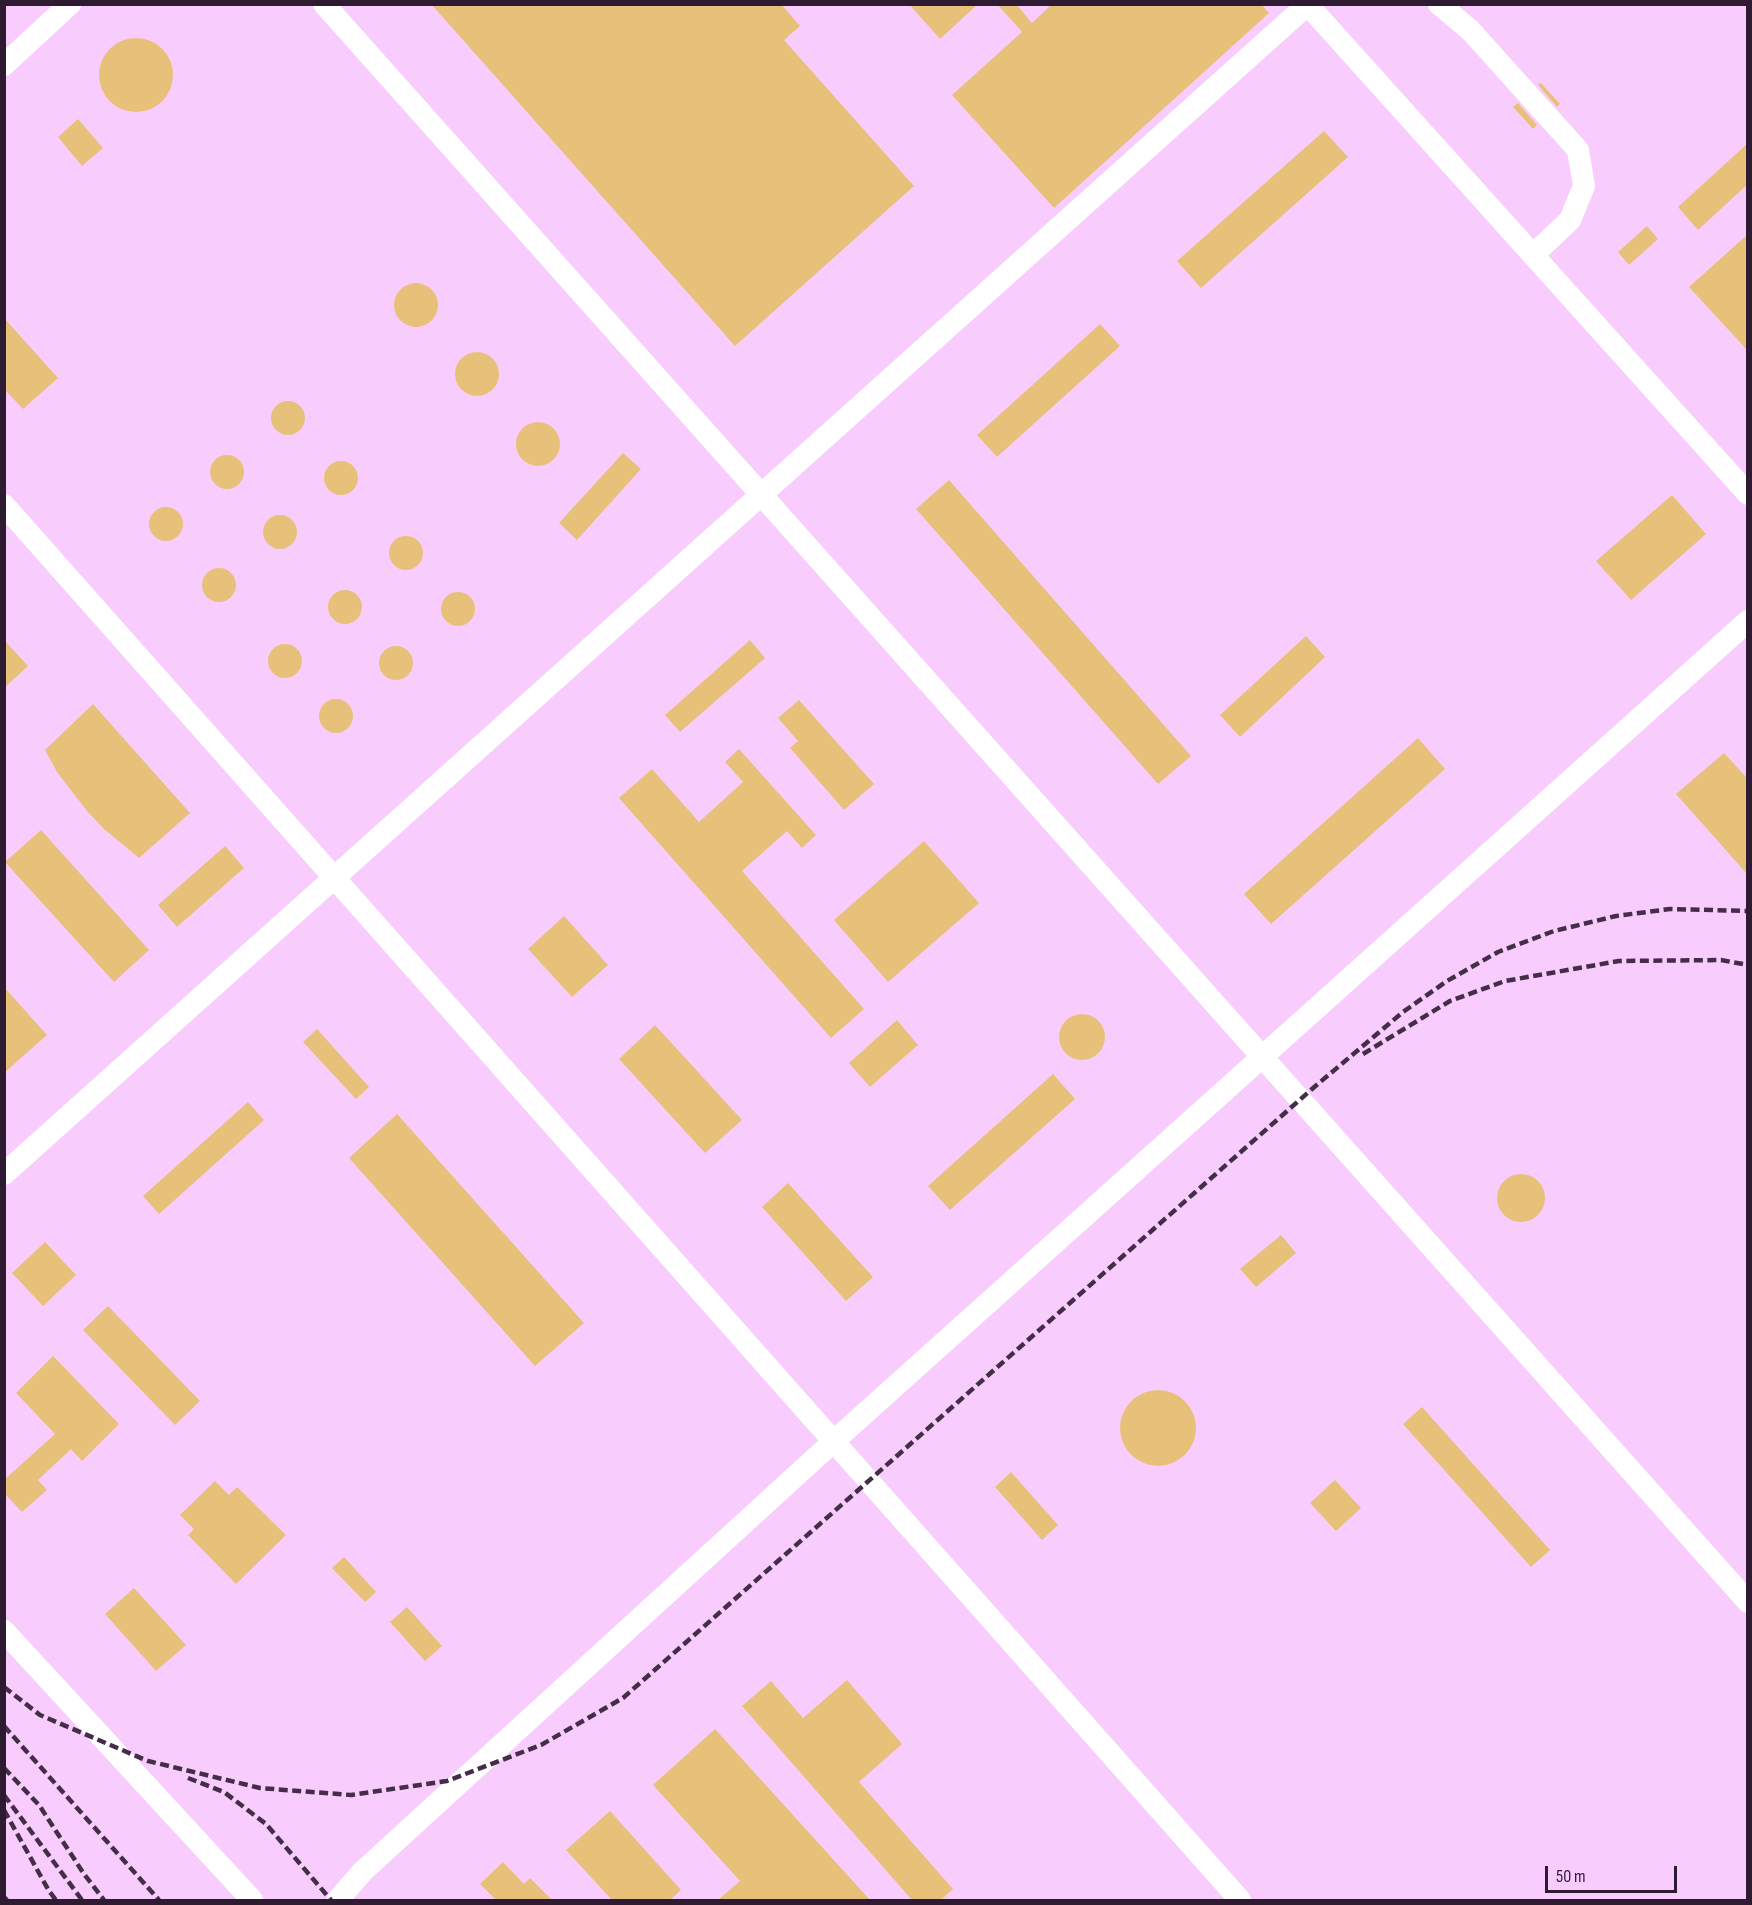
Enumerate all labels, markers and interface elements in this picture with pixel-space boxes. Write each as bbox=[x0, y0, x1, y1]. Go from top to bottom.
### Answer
scale bar bbox=[1548, 1854, 1680, 1892]
text: 50 m bbox=[1556, 1866, 1586, 1887]

